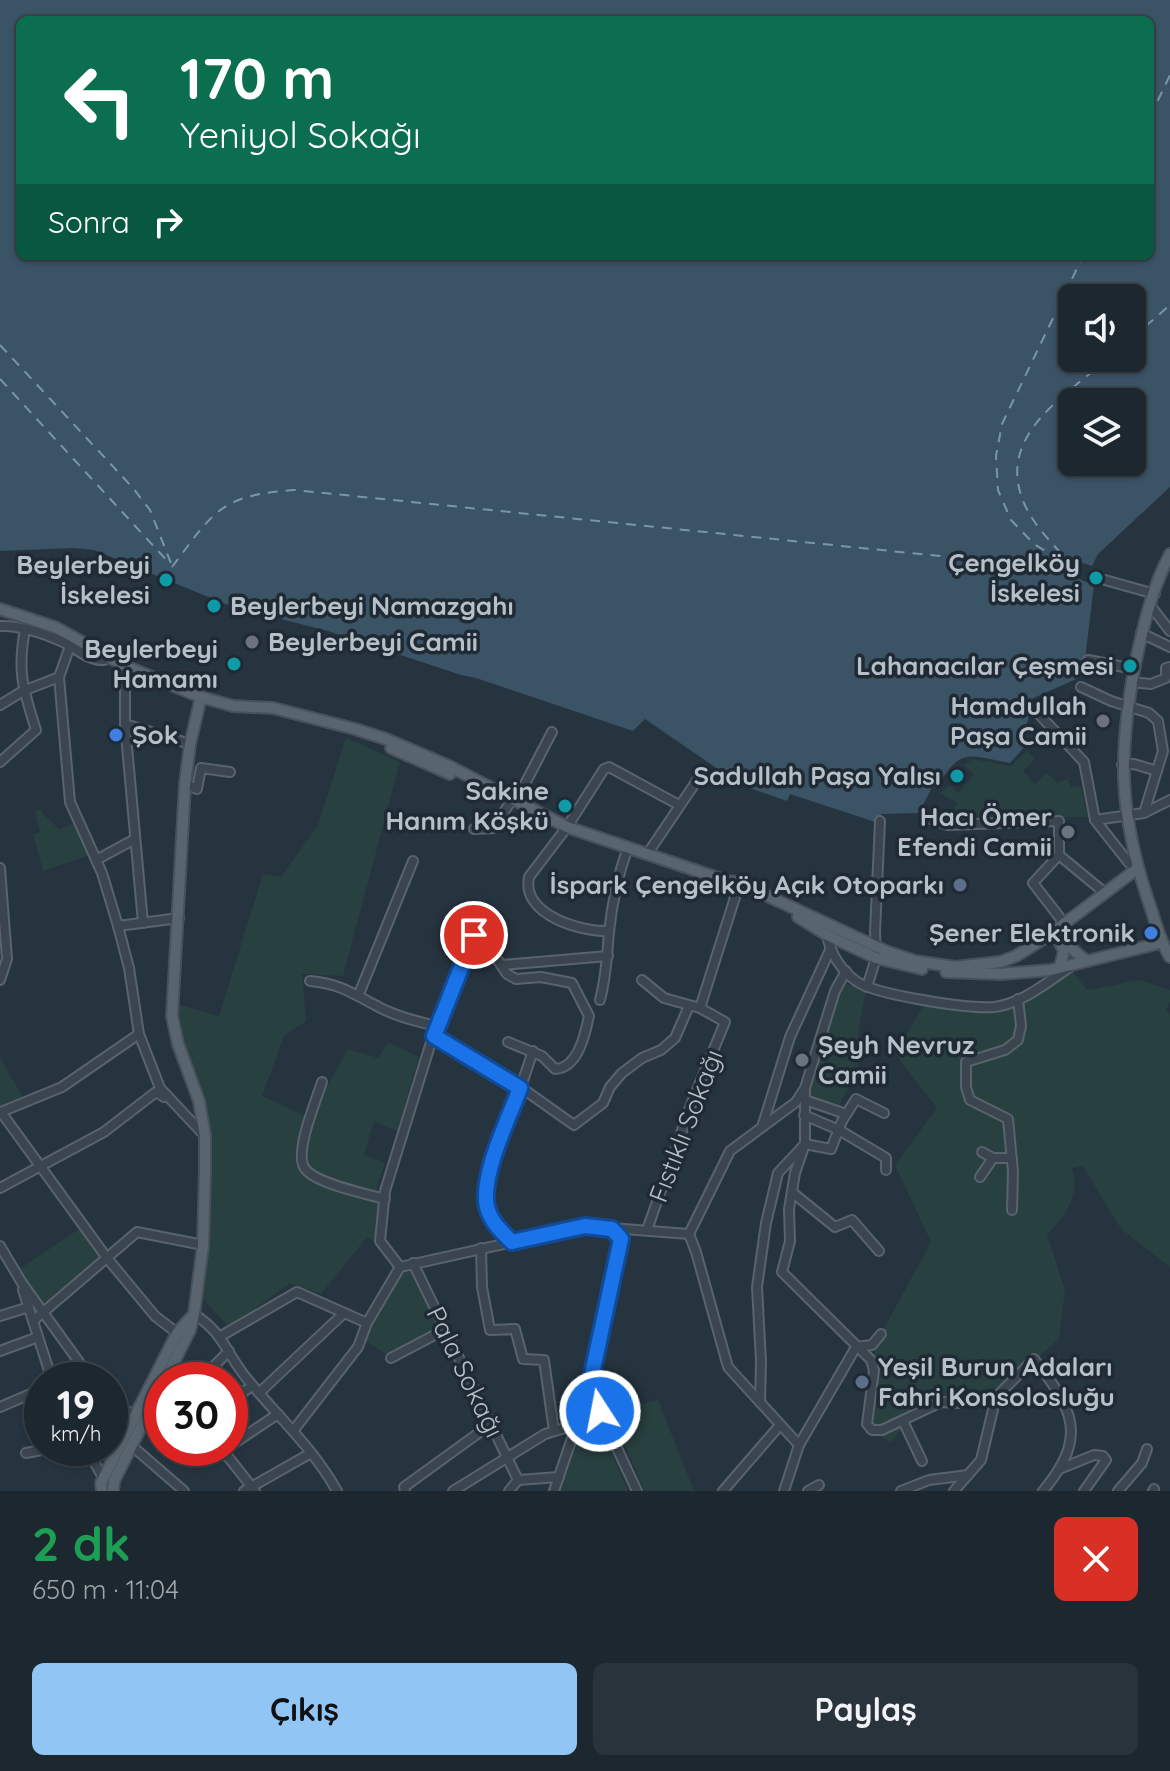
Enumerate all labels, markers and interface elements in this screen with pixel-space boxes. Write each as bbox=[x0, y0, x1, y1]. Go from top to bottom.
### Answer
text: 170 m bbox=[180, 43, 334, 113]
icon: left bbox=[48, 48, 152, 152]
text: Yeniyol Sokağı bbox=[180, 112, 421, 157]
icon: right bbox=[146, 200, 190, 244]
text: Sonra bbox=[48, 203, 130, 241]
map controls bbox=[1058, 284, 1146, 476]
button: sound bbox=[1058, 284, 1146, 372]
button: layers bbox=[1058, 388, 1146, 476]
place label: Çengelköy İskelesi bbox=[948, 546, 1080, 609]
place label: Beylerbeyi İskelesi bbox=[16, 548, 150, 611]
marker: Çengelköy İskelesi bbox=[1087, 569, 1105, 587]
marker: Beylerbeyi İskelesi bbox=[157, 571, 175, 589]
place label: Beylerbeyi Namazgahı bbox=[230, 589, 514, 622]
marker: Beylerbeyi Namazgahı bbox=[205, 597, 223, 615]
place label: Beylerbeyi Camii bbox=[268, 625, 478, 658]
place label: Beylerbeyi Hamamı bbox=[84, 632, 218, 695]
marker: Beylerbeyi Camii bbox=[243, 633, 261, 651]
place label: Lahanacılar Çeşmesi bbox=[856, 649, 1114, 682]
marker: Beylerbeyi Hamamı bbox=[225, 655, 243, 673]
marker: Lahanacılar Çeşmesi bbox=[1121, 657, 1139, 675]
place label: Hamdullah Paşa Camii bbox=[950, 689, 1087, 752]
marker: Hamdullah Paşa Camii bbox=[1094, 712, 1112, 730]
place label: Şok bbox=[132, 718, 179, 751]
marker: Şok bbox=[107, 726, 125, 744]
place label: Sadullah Paşa Yalısı bbox=[693, 759, 941, 792]
marker: Sadullah Paşa Yalısı bbox=[948, 767, 966, 785]
place label: Sakine Hanım Köşkü bbox=[385, 774, 549, 837]
marker: Sakine Hanım Köşkü bbox=[556, 797, 574, 815]
place label: Hacı Ömer Efendi Camii bbox=[897, 800, 1052, 863]
marker: Hacı Ömer Efendi Camii bbox=[1059, 823, 1077, 841]
place label: İspark Çengelköy Açık Otoparkı bbox=[550, 868, 944, 901]
marker: İspark Çengelköy Açık Otoparkı bbox=[951, 876, 969, 894]
pin bbox=[440, 901, 508, 969]
icon: arrive bbox=[452, 913, 496, 957]
place label: Şener Elektronik bbox=[929, 916, 1135, 949]
marker: Şener Elektronik bbox=[1142, 924, 1160, 942]
place label: Şeyh Nevruz Camii bbox=[818, 1028, 975, 1091]
street label: Fıstıklı Sokağı bbox=[641, 1045, 730, 1207]
marker: Şeyh Nevruz Camii bbox=[793, 1051, 811, 1069]
street label: Pala Sokağı bbox=[420, 1301, 511, 1443]
place label: Yeşil Burun Adaları Fahri Konsolosluğu bbox=[878, 1350, 1115, 1413]
speed limit sign: 30 bbox=[144, 1362, 248, 1466]
position arrow bbox=[558, 1369, 642, 1453]
marker: Yeşil Burun Adaları Fahri Konsolosluğu bbox=[853, 1373, 871, 1391]
text: 19 bbox=[57, 1379, 95, 1429]
text: km/h bbox=[51, 1421, 101, 1446]
text: 2 dk bbox=[32, 1513, 130, 1573]
button: close bbox=[1054, 1517, 1138, 1601]
text: 650 m · 11:04 bbox=[32, 1573, 179, 1606]
button: Çıkış bbox=[32, 1663, 577, 1755]
button: Paylaş bbox=[593, 1663, 1138, 1755]

